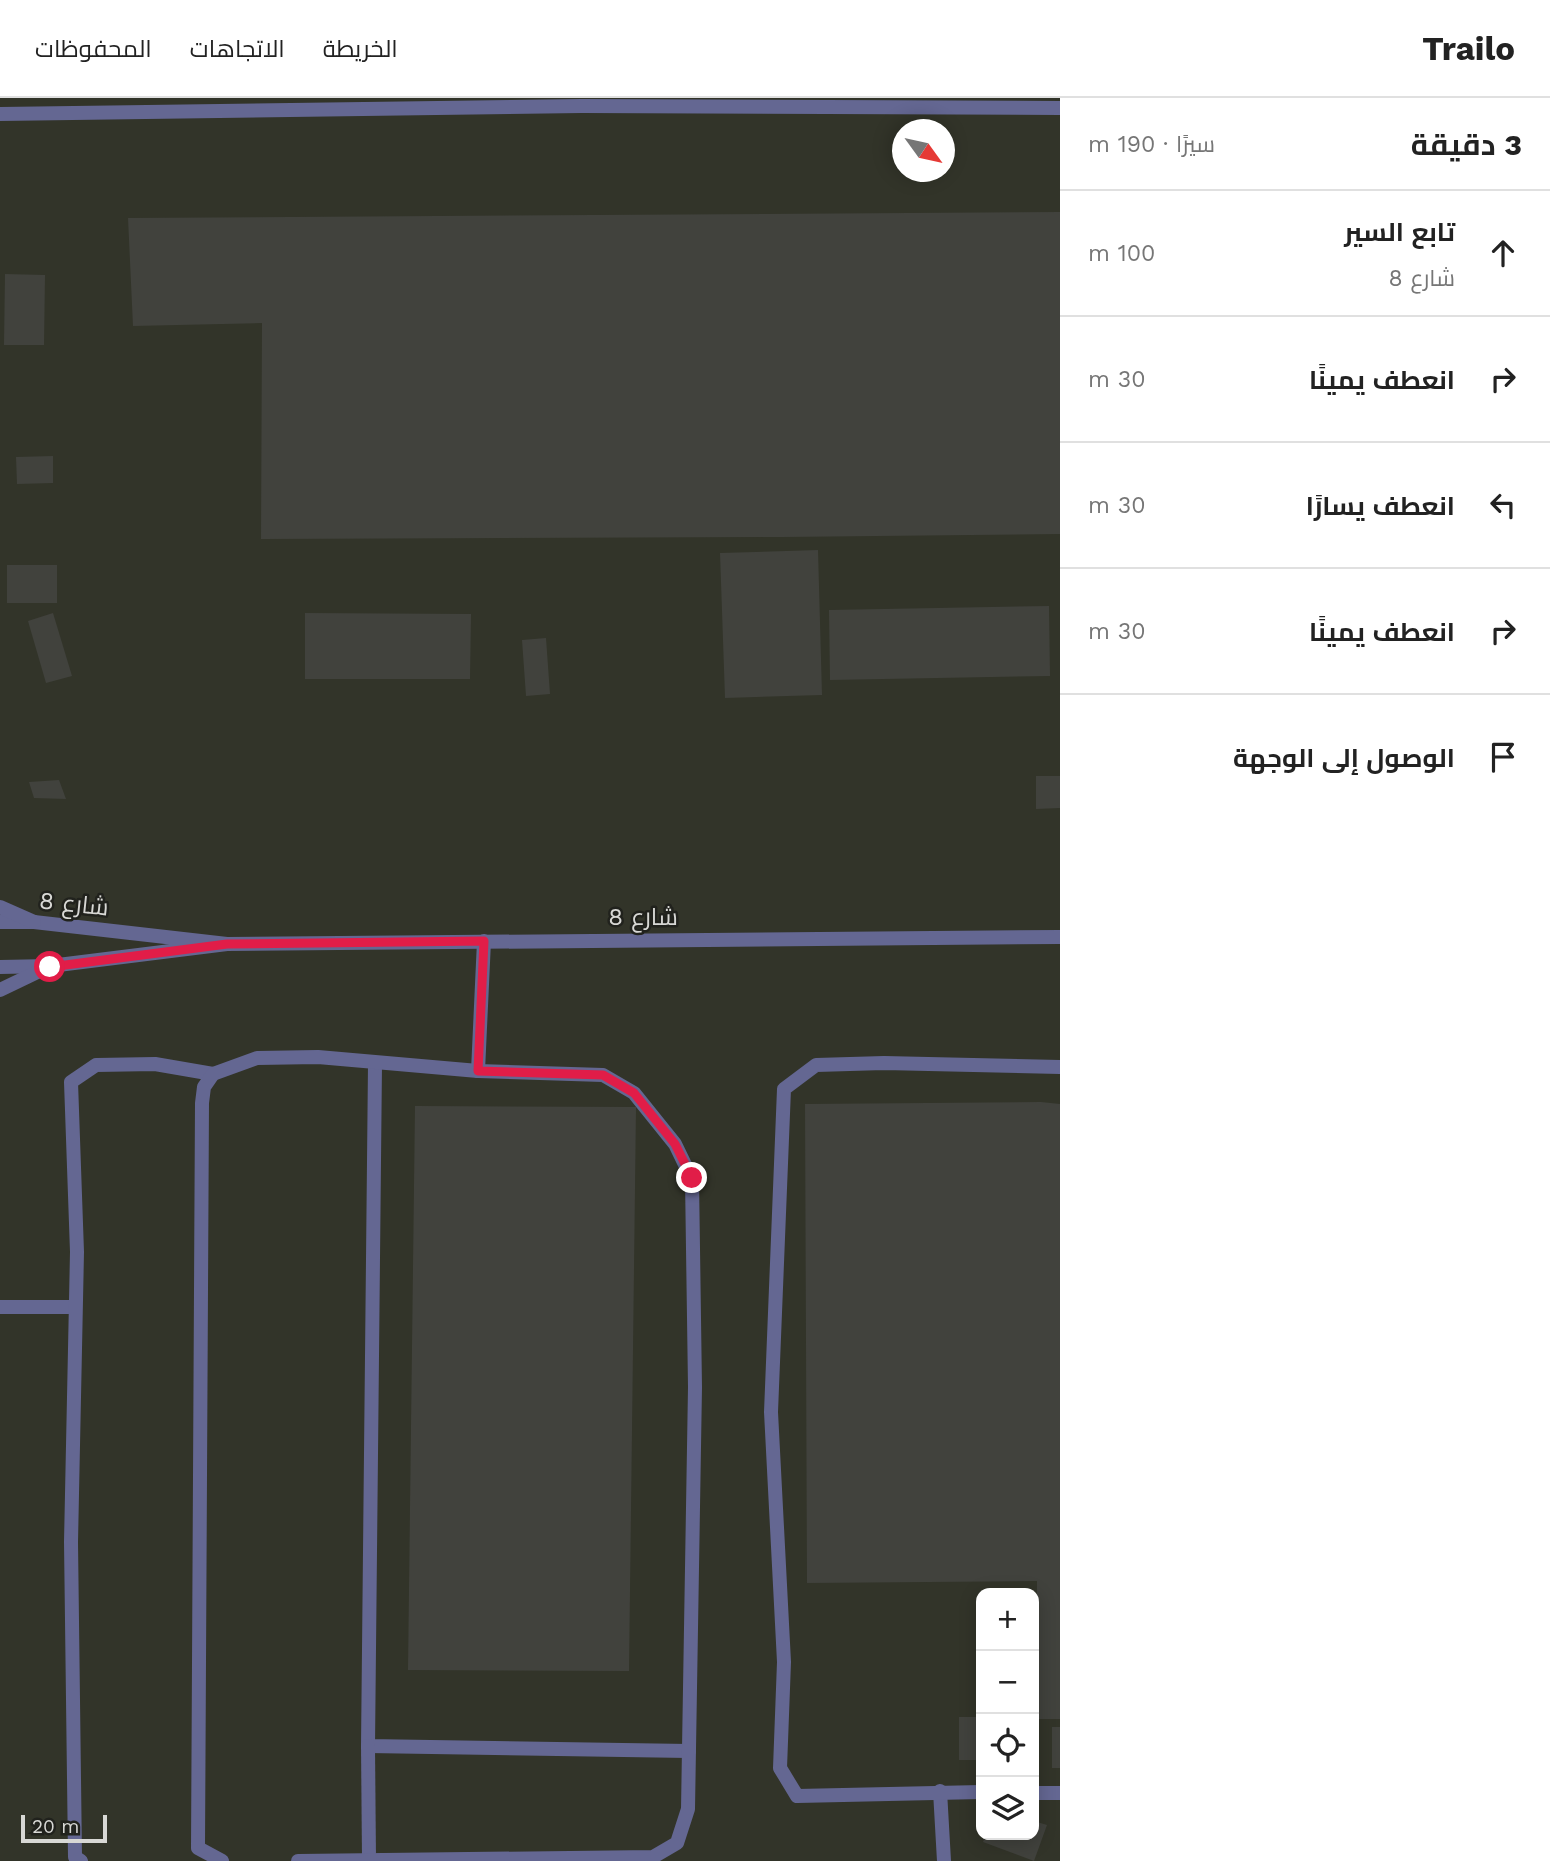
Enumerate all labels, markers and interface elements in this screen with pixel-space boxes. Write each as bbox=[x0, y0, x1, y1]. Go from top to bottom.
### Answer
text: Trailo bbox=[1422, 29, 1515, 68]
text: المحفوظات bbox=[35, 35, 152, 63]
text: الاتجاهات bbox=[190, 35, 285, 63]
text: الخريطة bbox=[323, 35, 398, 63]
north arrow bbox=[892, 119, 955, 182]
text: 3 دقيقة bbox=[1411, 127, 1522, 162]
text: سيرًا · 190 m bbox=[1088, 131, 1215, 158]
text: تابع السير bbox=[1344, 217, 1455, 247]
icon: ahead bbox=[1484, 234, 1522, 272]
text: 100 m bbox=[1088, 240, 1155, 267]
text: شارع 8 bbox=[1388, 265, 1455, 292]
icon: right bbox=[1484, 360, 1522, 398]
text: انعطف يمينًا bbox=[1309, 365, 1455, 395]
text: 30 m bbox=[1088, 366, 1145, 393]
icon: left bbox=[1484, 486, 1522, 524]
text: انعطف يسارًا bbox=[1306, 491, 1455, 521]
text: 30 m bbox=[1088, 492, 1145, 519]
icon: right bbox=[1484, 612, 1522, 650]
text: انعطف يمينًا bbox=[1309, 617, 1455, 647]
text: 30 m bbox=[1088, 618, 1145, 645]
icon: arrive bbox=[1484, 738, 1522, 776]
text: الوصول إلى الوجهة bbox=[1233, 743, 1455, 773]
street label: شارع 8 bbox=[38, 886, 110, 924]
street label: شارع 8 bbox=[608, 903, 678, 933]
route start bbox=[34, 951, 65, 982]
route end bbox=[676, 1162, 707, 1193]
map controls bbox=[976, 1588, 1039, 1840]
button: + bbox=[976, 1588, 1039, 1651]
button: − bbox=[976, 1651, 1039, 1714]
button: locate bbox=[976, 1714, 1039, 1777]
button: layers bbox=[976, 1777, 1039, 1840]
scale bar bbox=[21, 1812, 107, 1844]
text: 20 m bbox=[32, 1815, 79, 1838]

